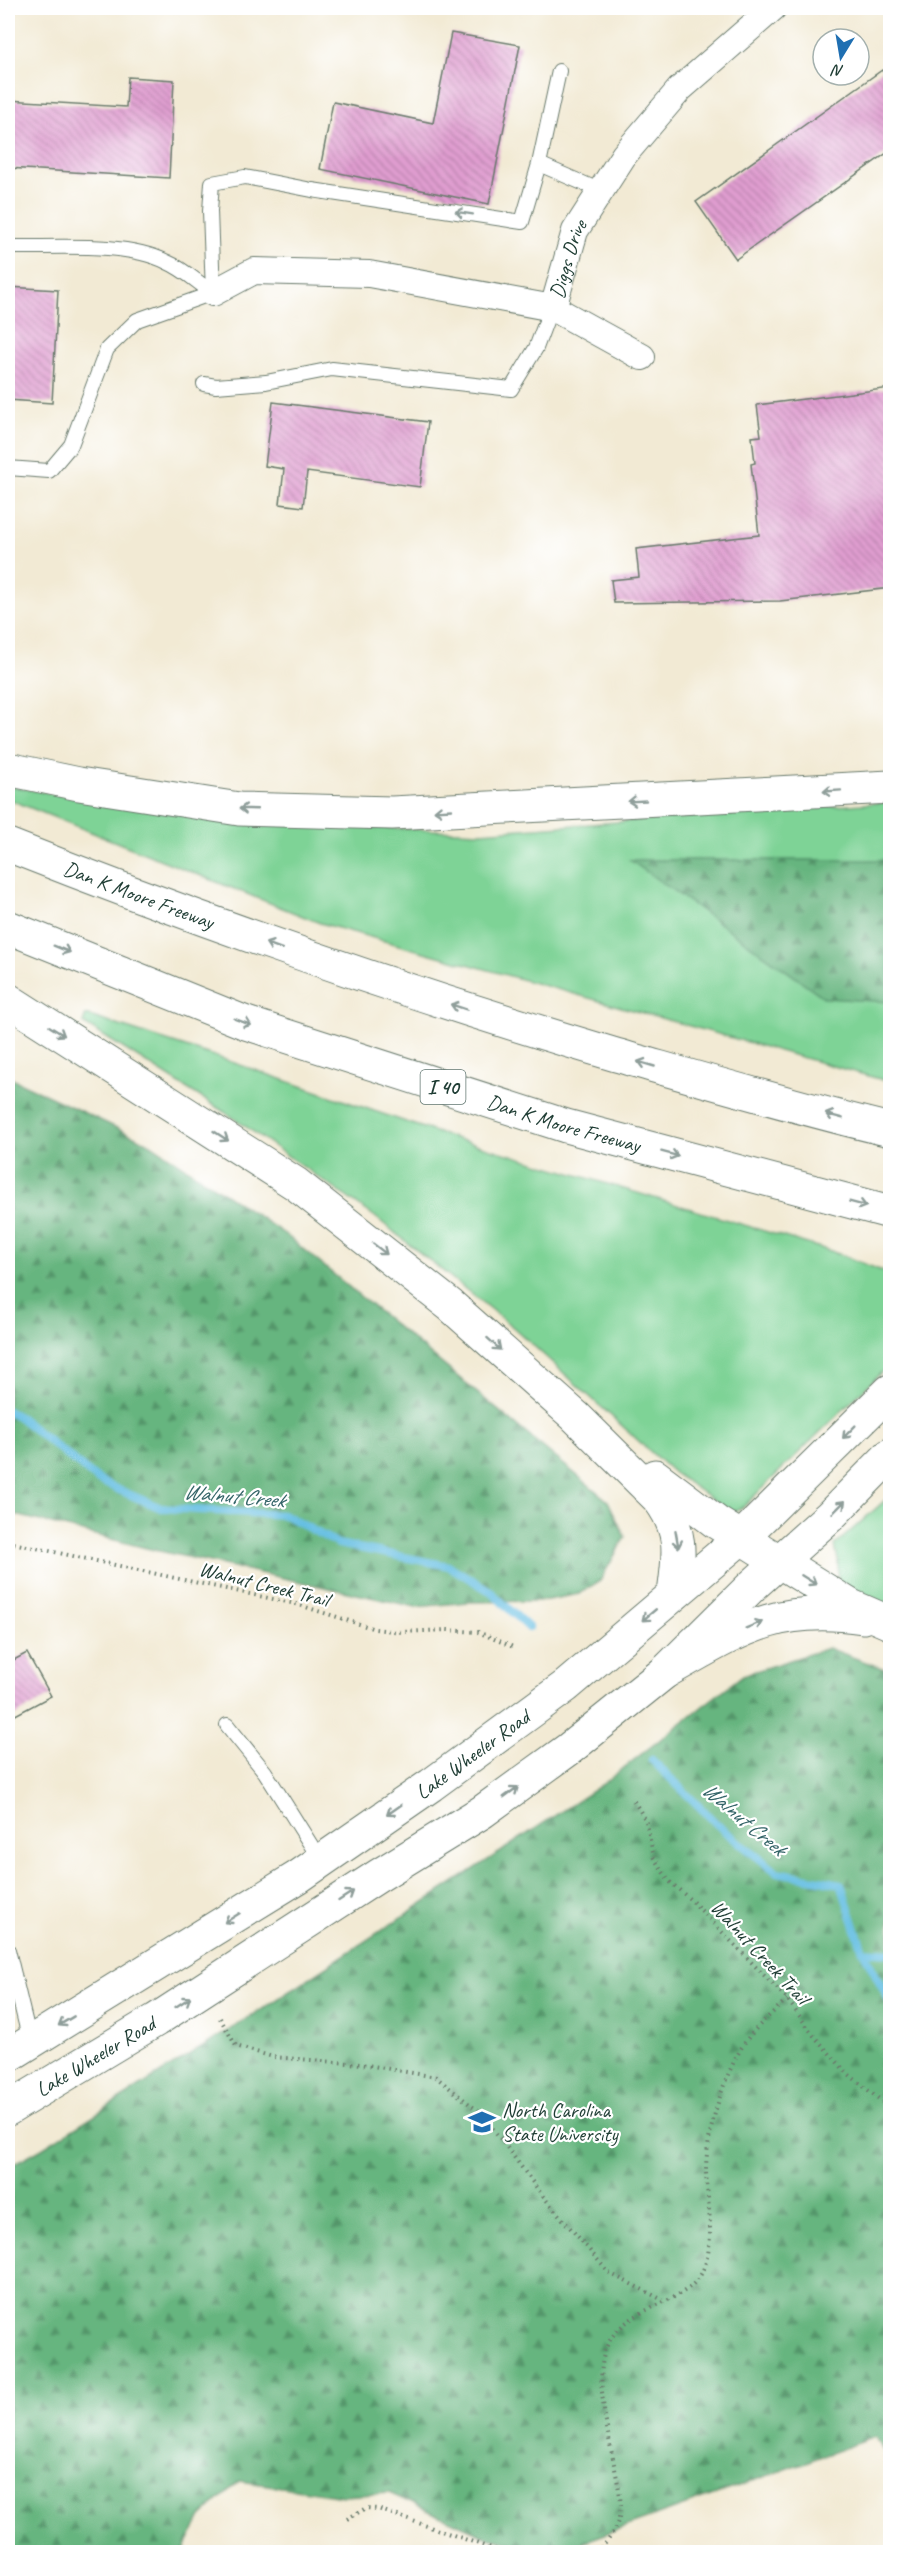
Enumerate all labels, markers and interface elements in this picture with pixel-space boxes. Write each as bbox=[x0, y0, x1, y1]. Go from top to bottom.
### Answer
north arrow bbox=[811, 27, 871, 87]
text: N bbox=[829, 59, 845, 82]
one-way arrow bbox=[455, 208, 475, 219]
street label: Diggs Drive bbox=[543, 213, 593, 301]
one-way arrow bbox=[823, 785, 843, 796]
one-way arrow bbox=[628, 795, 648, 806]
one-way arrow bbox=[238, 804, 258, 815]
one-way arrow bbox=[433, 805, 453, 816]
street label: Dan K Moore Freeway bbox=[60, 855, 219, 935]
one-way arrow bbox=[265, 939, 284, 950]
one-way arrow bbox=[52, 944, 71, 955]
one-way arrow bbox=[450, 1001, 469, 1012]
one-way arrow bbox=[233, 1017, 252, 1028]
one-way arrow bbox=[48, 1026, 65, 1038]
one-way arrow bbox=[637, 1057, 656, 1069]
road number: I 40 bbox=[420, 1070, 466, 1104]
street label: Dan K Moore Freeway bbox=[484, 1089, 645, 1159]
one-way arrow bbox=[825, 1109, 844, 1121]
one-way arrow bbox=[213, 1130, 230, 1143]
one-way arrow bbox=[660, 1149, 679, 1160]
one-way arrow bbox=[848, 1199, 867, 1211]
one-way arrow bbox=[372, 1243, 388, 1256]
one-way arrow bbox=[486, 1337, 501, 1351]
one-way arrow bbox=[841, 1425, 856, 1439]
water label: Walnut Creek bbox=[183, 1478, 289, 1515]
one-way arrow bbox=[831, 1500, 846, 1515]
one-way arrow bbox=[672, 1529, 683, 1548]
street label: Walnut Creek Trail bbox=[197, 1555, 335, 1613]
one-way arrow bbox=[800, 1574, 817, 1586]
one-way arrow bbox=[641, 1609, 657, 1622]
one-way arrow bbox=[745, 1619, 763, 1630]
street label: Lake Wheeler Road bbox=[410, 1702, 538, 1805]
water label: Walnut Creek bbox=[697, 1776, 795, 1865]
one-way arrow bbox=[502, 1785, 518, 1798]
one-way arrow bbox=[386, 1804, 403, 1816]
one-way arrow bbox=[338, 1890, 355, 1903]
street label: Walnut Creek Trail bbox=[705, 1895, 817, 2012]
one-way arrow bbox=[224, 1913, 241, 1925]
one-way arrow bbox=[174, 1996, 191, 2008]
street label: Lake Wheeler Road bbox=[31, 2009, 163, 2102]
one-way arrow bbox=[58, 2016, 75, 2028]
place label: North Carolina State University bbox=[502, 2097, 619, 2147]
school or university icon: North Carolina State University bbox=[467, 2107, 497, 2137]

